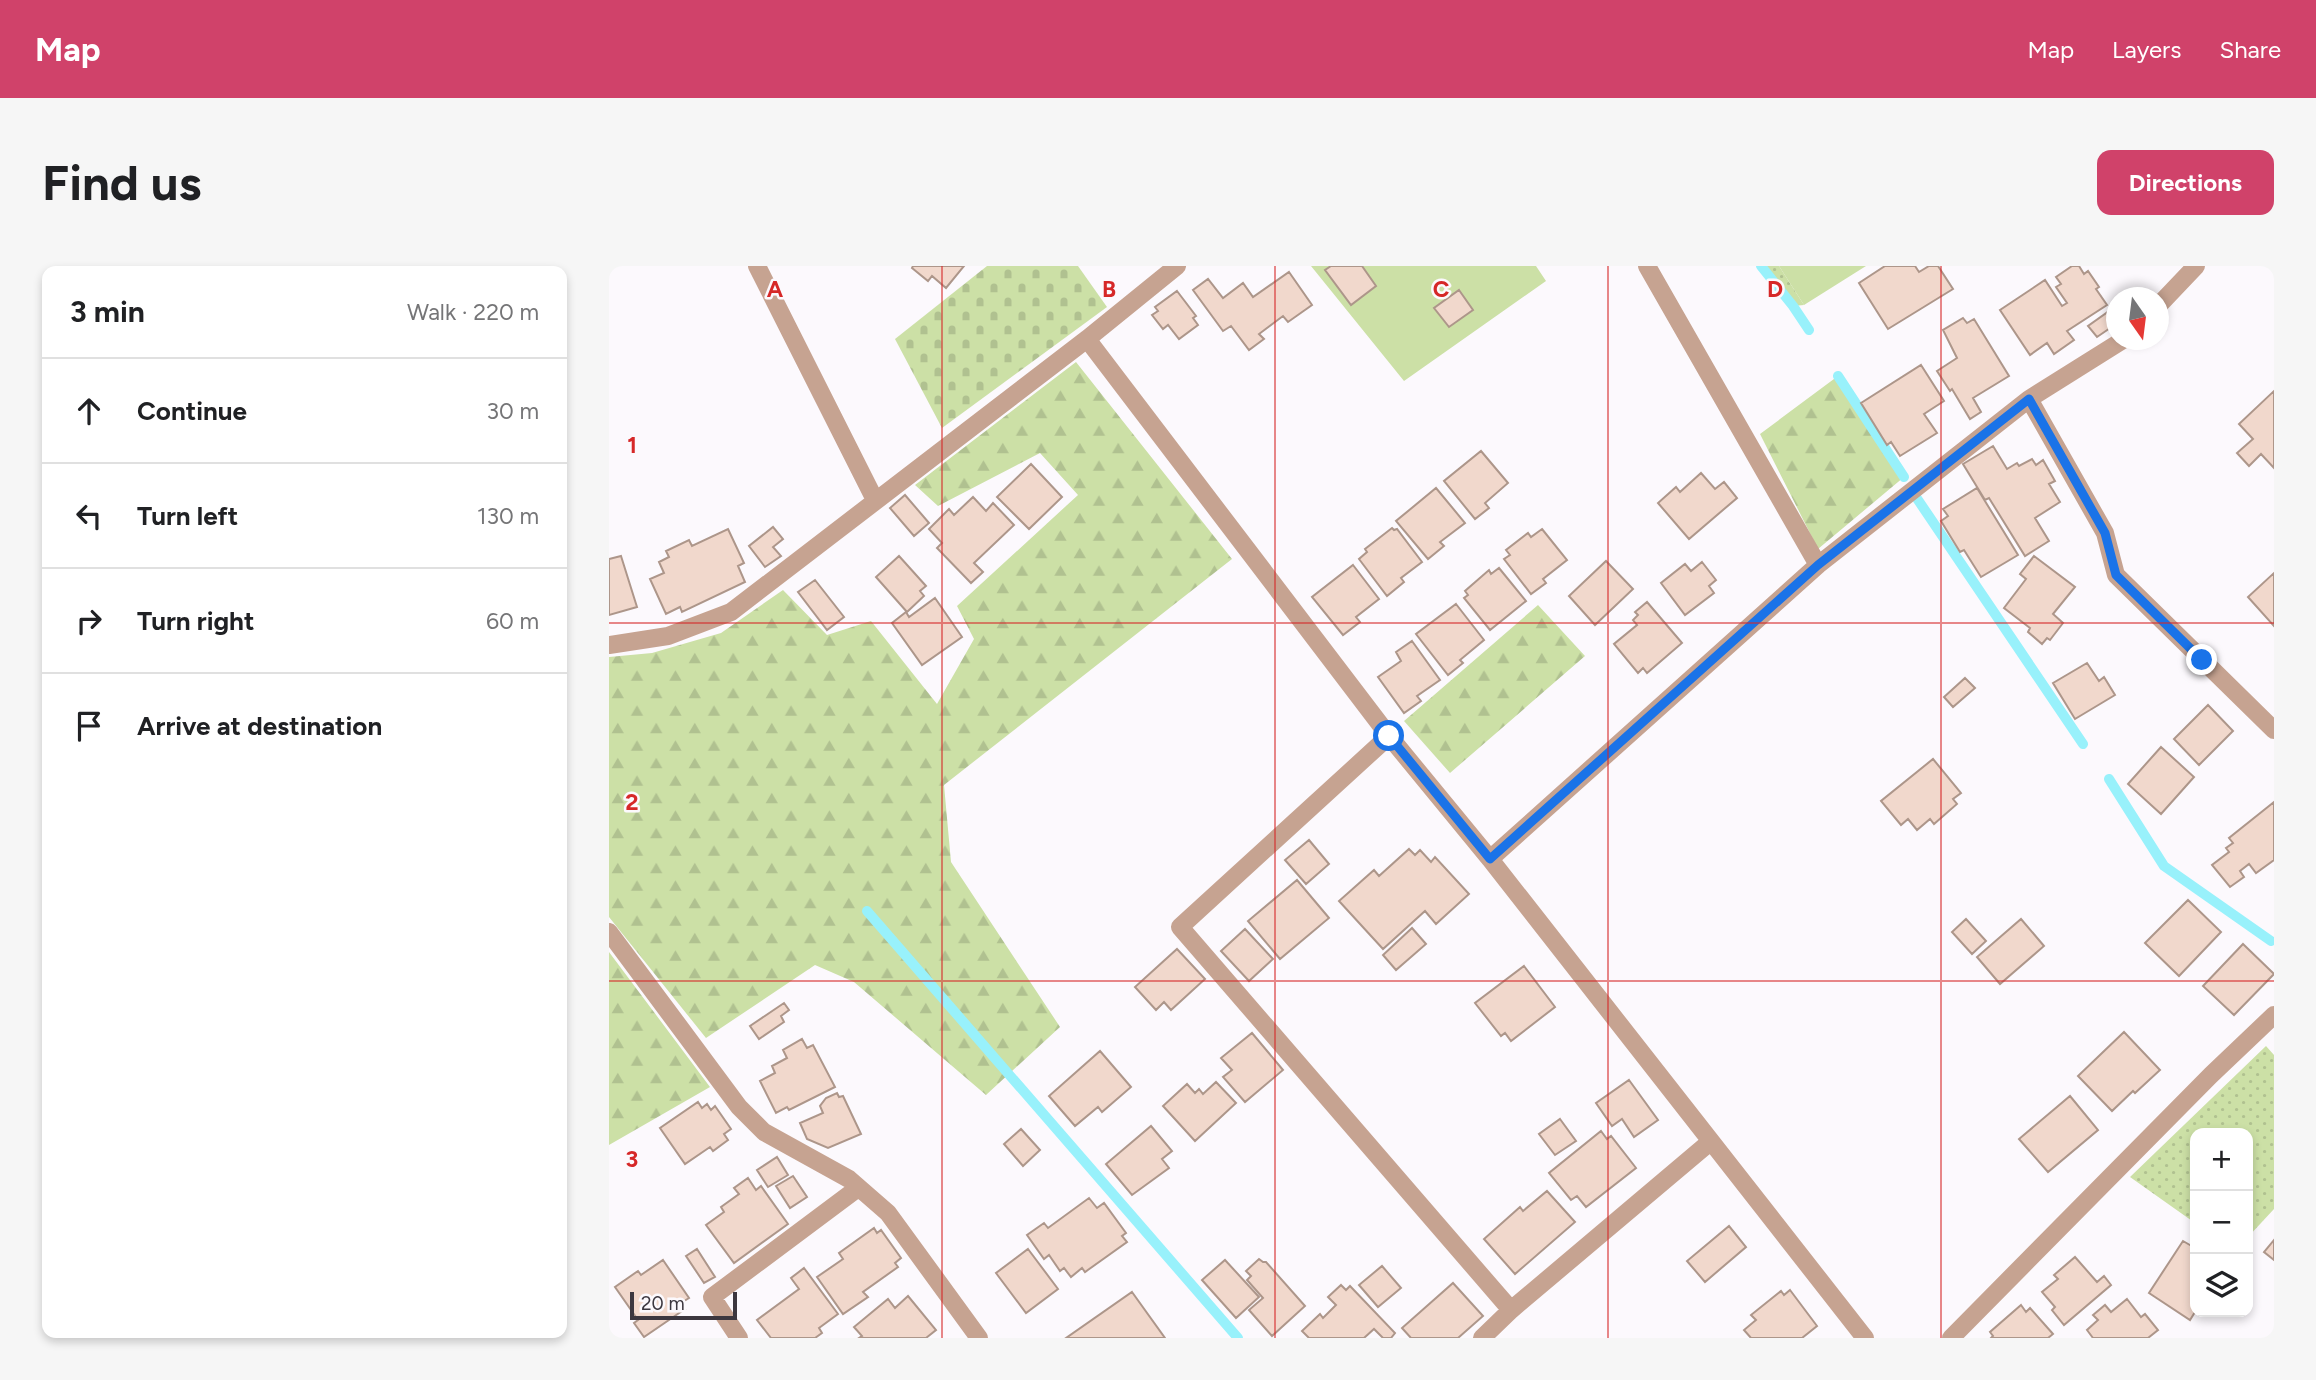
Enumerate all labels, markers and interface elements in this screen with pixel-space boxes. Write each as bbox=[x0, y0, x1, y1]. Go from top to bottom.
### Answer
text: Map bbox=[35, 30, 101, 69]
text: Map bbox=[2027, 35, 2074, 64]
text: Layers bbox=[2112, 35, 2181, 64]
text: Share bbox=[2219, 35, 2281, 64]
button: Directions bbox=[2097, 150, 2274, 215]
text: Find us bbox=[42, 153, 201, 212]
text: A bbox=[767, 275, 784, 303]
text: B bbox=[1102, 275, 1116, 303]
text: C bbox=[1433, 275, 1450, 303]
text: D bbox=[1767, 275, 1783, 303]
north arrow bbox=[2106, 287, 2169, 350]
text: 3 min bbox=[70, 293, 145, 330]
text: Walk · 220 m bbox=[407, 298, 539, 326]
icon: ahead bbox=[70, 392, 108, 430]
text: Continue bbox=[137, 395, 247, 427]
text: 30 m bbox=[486, 397, 539, 425]
text: 1 bbox=[627, 431, 637, 459]
icon: left bbox=[70, 497, 108, 535]
text: Turn left bbox=[137, 500, 238, 532]
text: 130 m bbox=[477, 502, 539, 530]
icon: right bbox=[70, 602, 108, 640]
text: Turn right bbox=[137, 605, 254, 637]
text: 60 m bbox=[486, 607, 539, 635]
route end bbox=[2186, 644, 2217, 675]
icon: arrive bbox=[70, 707, 108, 745]
text: Arrive at destination bbox=[137, 710, 382, 742]
route start bbox=[1373, 720, 1404, 751]
text: 2 bbox=[625, 788, 639, 816]
map controls bbox=[2190, 1128, 2253, 1317]
button: + bbox=[2190, 1128, 2253, 1191]
text: 3 bbox=[626, 1145, 638, 1173]
button: − bbox=[2190, 1191, 2253, 1254]
button: layers bbox=[2190, 1254, 2253, 1317]
scale bar bbox=[630, 1289, 737, 1321]
text: 20 m bbox=[641, 1292, 685, 1315]

